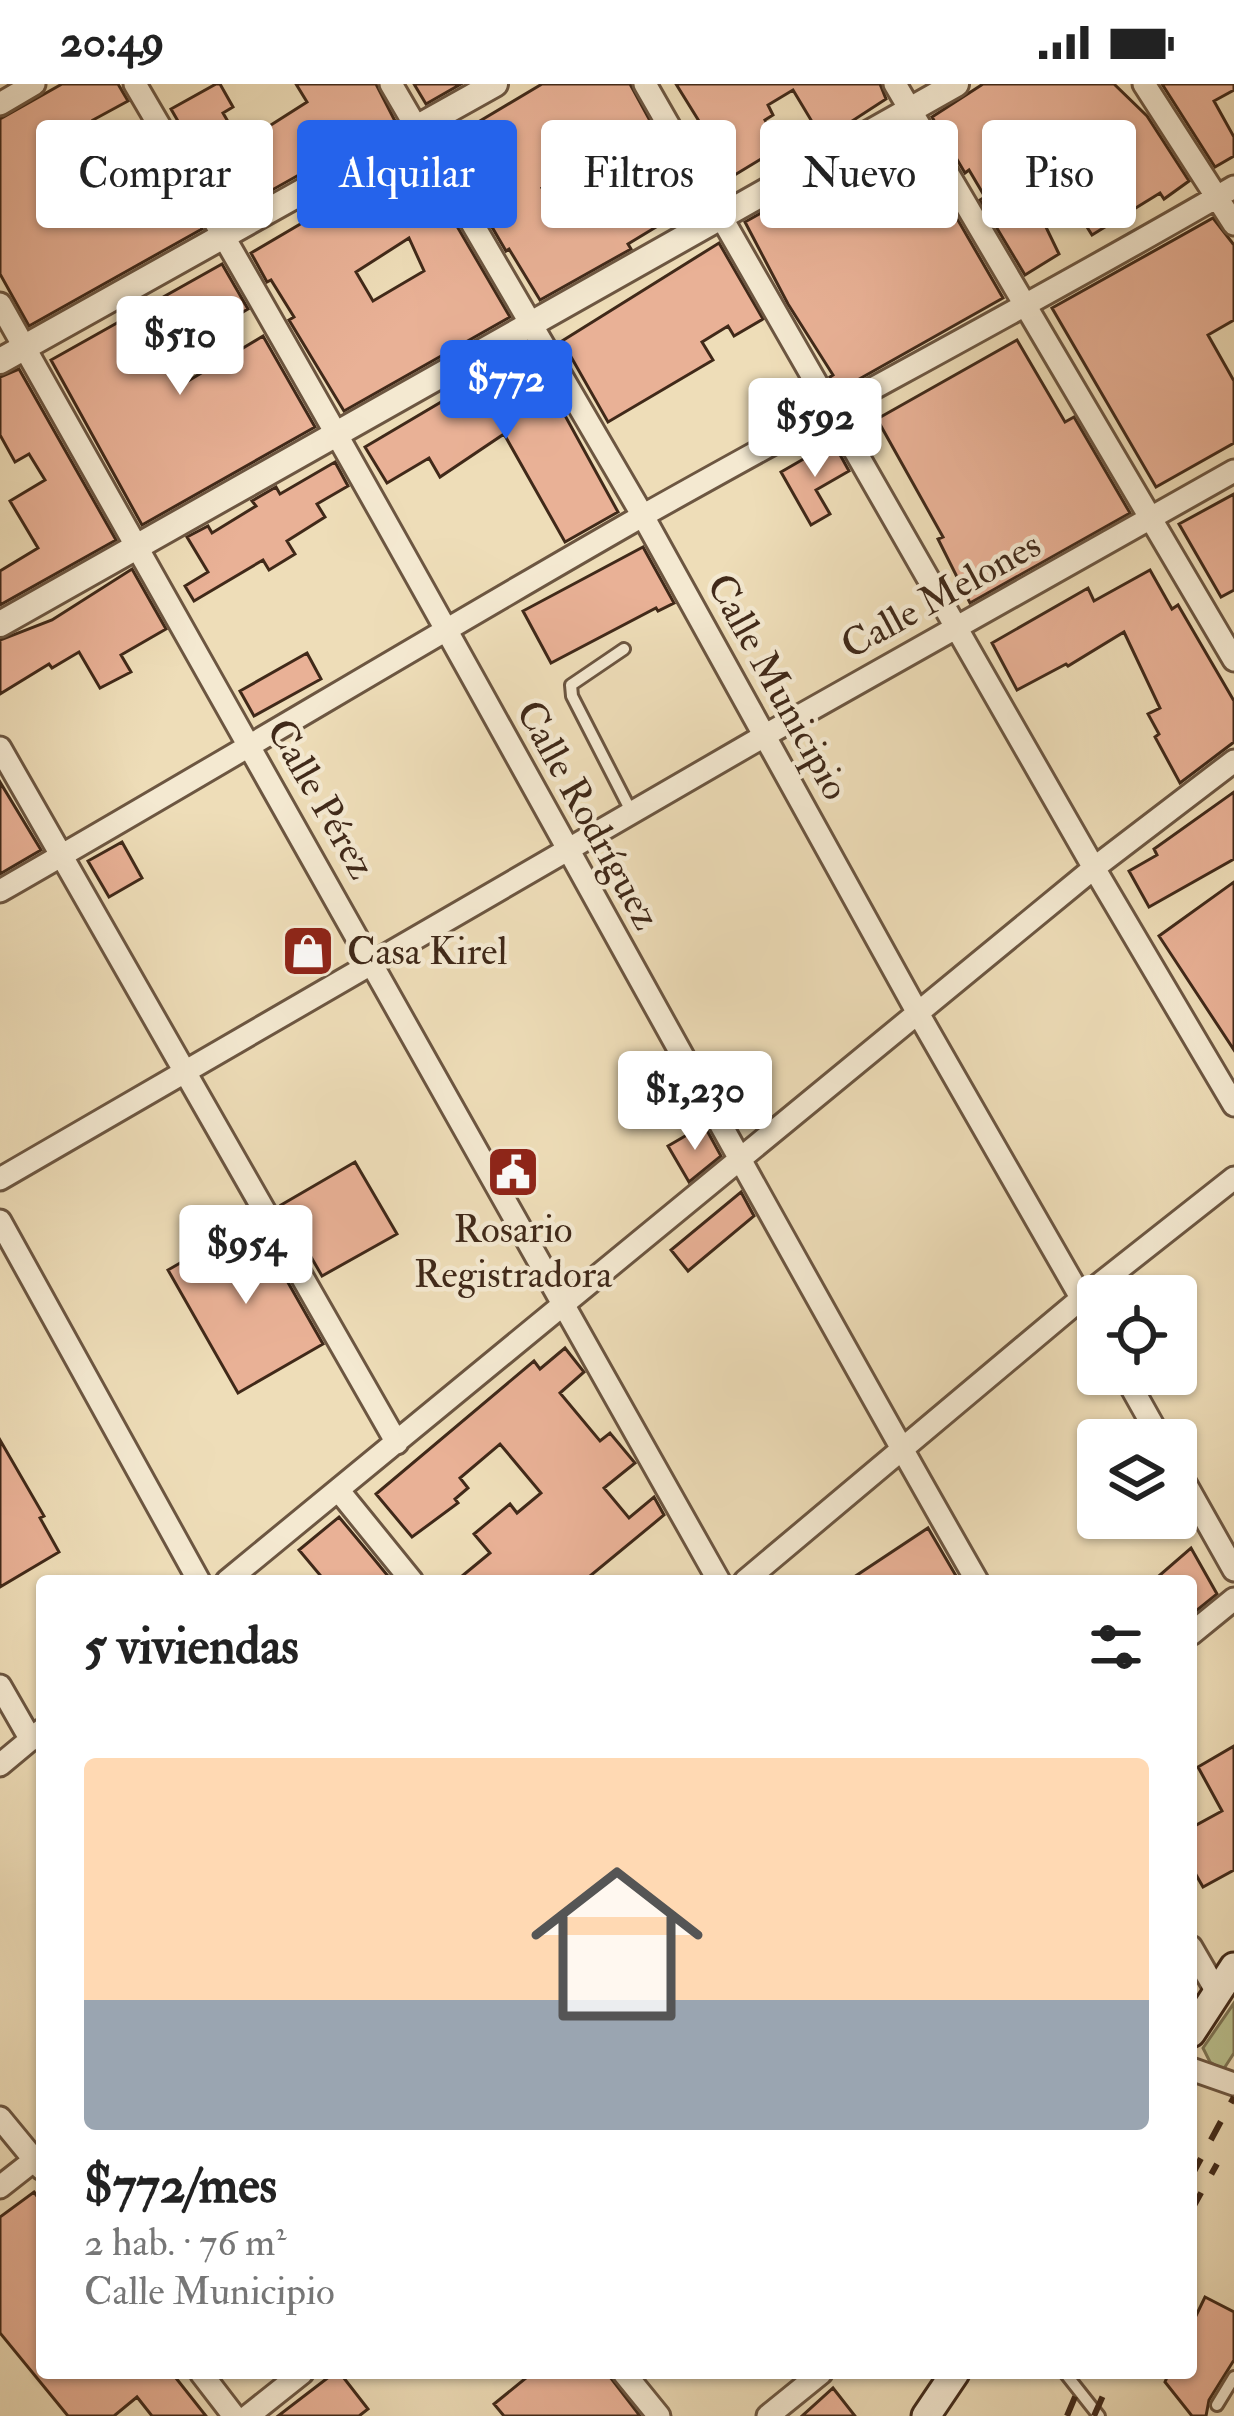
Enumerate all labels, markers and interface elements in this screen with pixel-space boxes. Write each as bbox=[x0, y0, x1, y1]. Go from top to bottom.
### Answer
text: 20:49 bbox=[60, 14, 164, 70]
chip: Comprar bbox=[36, 120, 273, 228]
chip: Alquilar bbox=[297, 120, 517, 228]
chip: Filtros bbox=[541, 120, 736, 228]
chip: Nuevo bbox=[760, 120, 958, 228]
chip: Piso bbox=[982, 120, 1136, 228]
pin: $510 bbox=[109, 296, 251, 398]
text: $510 bbox=[144, 310, 216, 359]
pin: $772 bbox=[435, 340, 577, 442]
text: $772 bbox=[467, 354, 545, 403]
pin: $592 bbox=[744, 378, 886, 480]
text: $592 bbox=[776, 392, 854, 441]
street label: Calle Melones bbox=[833, 520, 1049, 670]
street label: Calle Municipio bbox=[696, 565, 860, 809]
street label: Calle Rodríguez bbox=[505, 692, 671, 938]
street label: Calle Pérez bbox=[256, 710, 386, 888]
shop icon: Casa Kirel bbox=[280, 923, 336, 979]
place label: Casa Kirel bbox=[347, 927, 507, 976]
pin: $1,230 bbox=[597, 1051, 793, 1153]
text: $1,230 bbox=[645, 1065, 745, 1114]
public building icon: Rosario Registradora bbox=[485, 1144, 541, 1200]
pin: $954 bbox=[175, 1205, 317, 1307]
place label: Rosario Registradora bbox=[414, 1205, 613, 1299]
text: $954 bbox=[206, 1219, 286, 1268]
map controls bbox=[1077, 1275, 1197, 1539]
button: locate bbox=[1077, 1275, 1197, 1395]
button: layers bbox=[1077, 1419, 1197, 1539]
icon: filters bbox=[1083, 1614, 1149, 1680]
text: 5 viviendas bbox=[84, 1615, 299, 1679]
icon: home bbox=[509, 1836, 725, 2052]
text: $772/mes bbox=[84, 2154, 277, 2218]
text: 2 hab. · 76 m² bbox=[84, 2218, 286, 2267]
text: Calle Municipio bbox=[84, 2267, 335, 2316]

